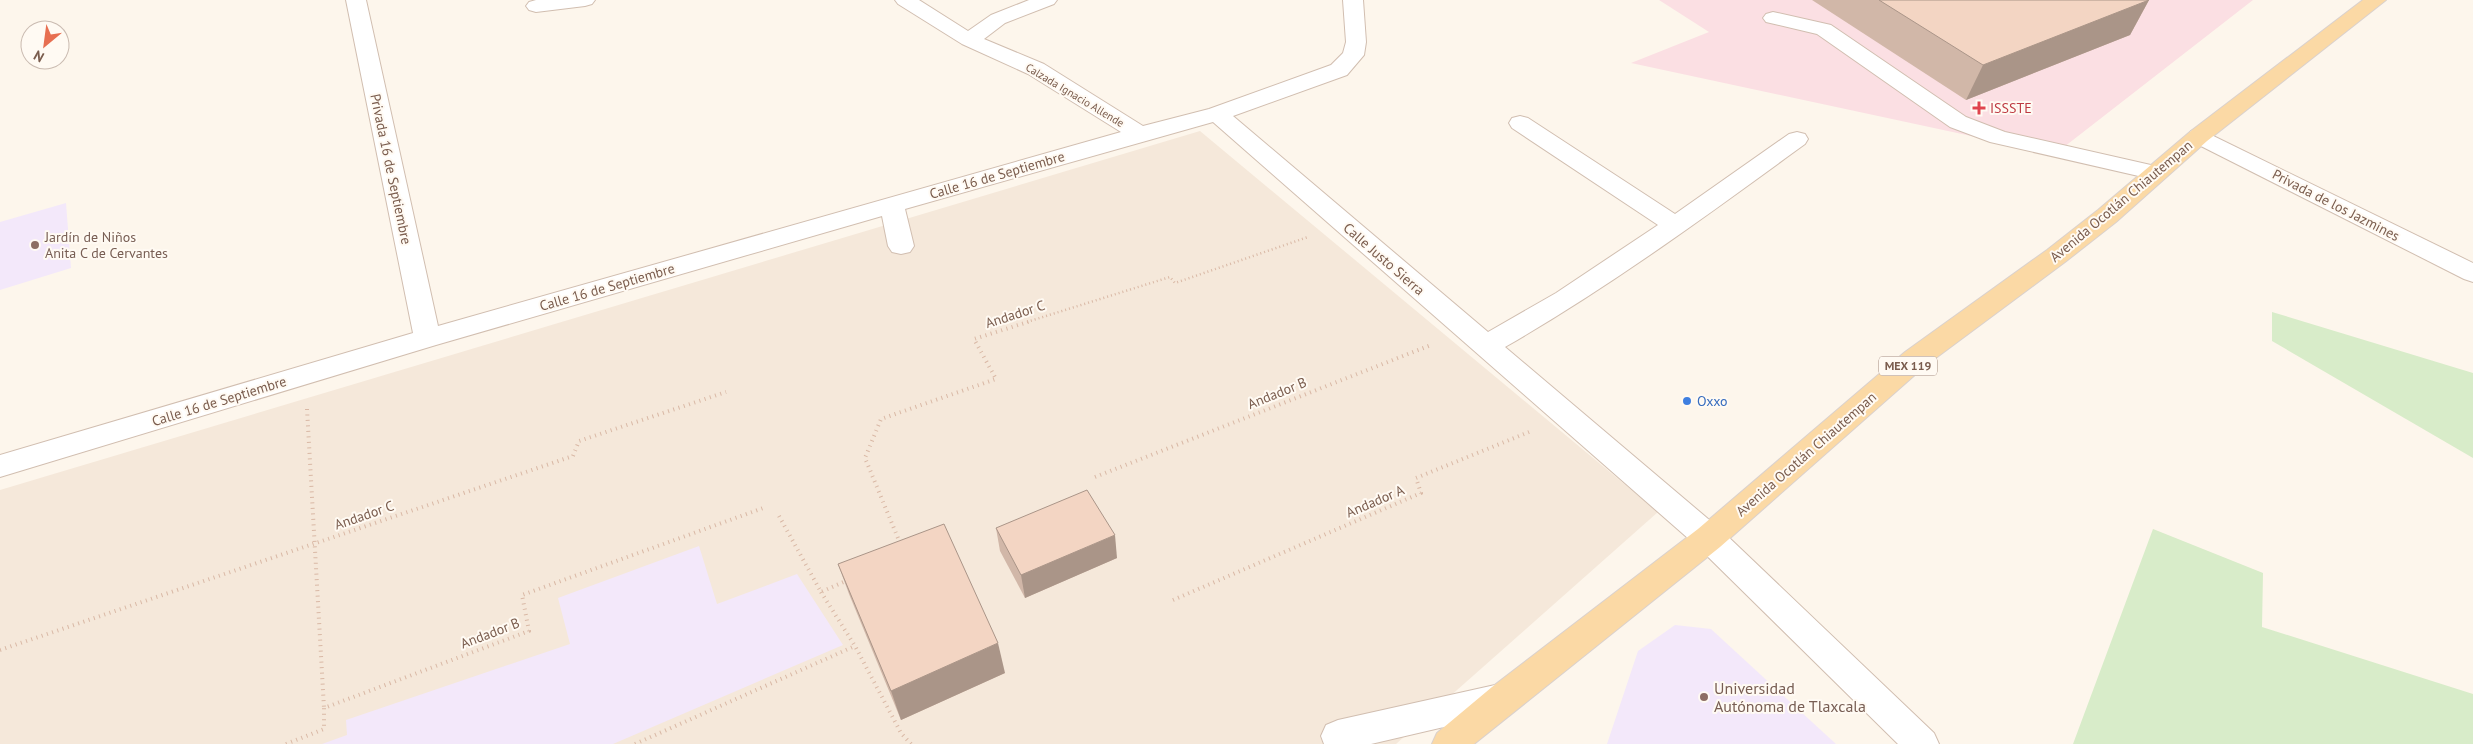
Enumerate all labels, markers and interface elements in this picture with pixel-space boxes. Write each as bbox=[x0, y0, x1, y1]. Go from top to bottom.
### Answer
north arrow bbox=[20, 20, 70, 70]
text: N bbox=[30, 46, 47, 66]
street label: Calzada Ignacio Allende bbox=[1023, 60, 1127, 130]
street label: Privada 16 de Septiembre bbox=[366, 92, 416, 246]
place label: ISSSTE bbox=[1990, 99, 2032, 117]
marker: ISSSTE bbox=[1972, 101, 1986, 115]
street label: Avenida Ocotlán Chiautempan bbox=[2046, 136, 2196, 266]
street label: Calle 16 de Septiembre bbox=[927, 147, 1067, 203]
street label: Privada de los Jazmines bbox=[2269, 165, 2403, 245]
street label: Calle Justo Sierra bbox=[1340, 219, 1428, 299]
place label: Jardín de Niños Anita C de Cervantes bbox=[44, 228, 168, 262]
marker: Jardín de Niños Anita C de Cervantes bbox=[29, 239, 41, 251]
street label: Calle 16 de Septiembre bbox=[537, 259, 677, 315]
street label: Andador C bbox=[983, 296, 1047, 332]
road number: MEX 119 bbox=[1879, 356, 1937, 376]
street label: Calle 16 de Septiembre bbox=[150, 372, 288, 430]
street label: Andador B bbox=[1245, 373, 1309, 413]
street label: Avenida Ocotlán Chiautempan bbox=[1732, 388, 1880, 520]
place label: Oxxo bbox=[1697, 392, 1728, 410]
marker: Oxxo bbox=[1681, 395, 1693, 407]
street label: Andador A bbox=[1343, 480, 1408, 521]
street label: Andador C bbox=[332, 496, 396, 534]
street label: Andador B bbox=[458, 613, 522, 653]
place label: Universidad Autónoma de Tlaxcala bbox=[1714, 678, 1866, 716]
marker: Universidad Autónoma de Tlaxcala bbox=[1698, 691, 1710, 703]

